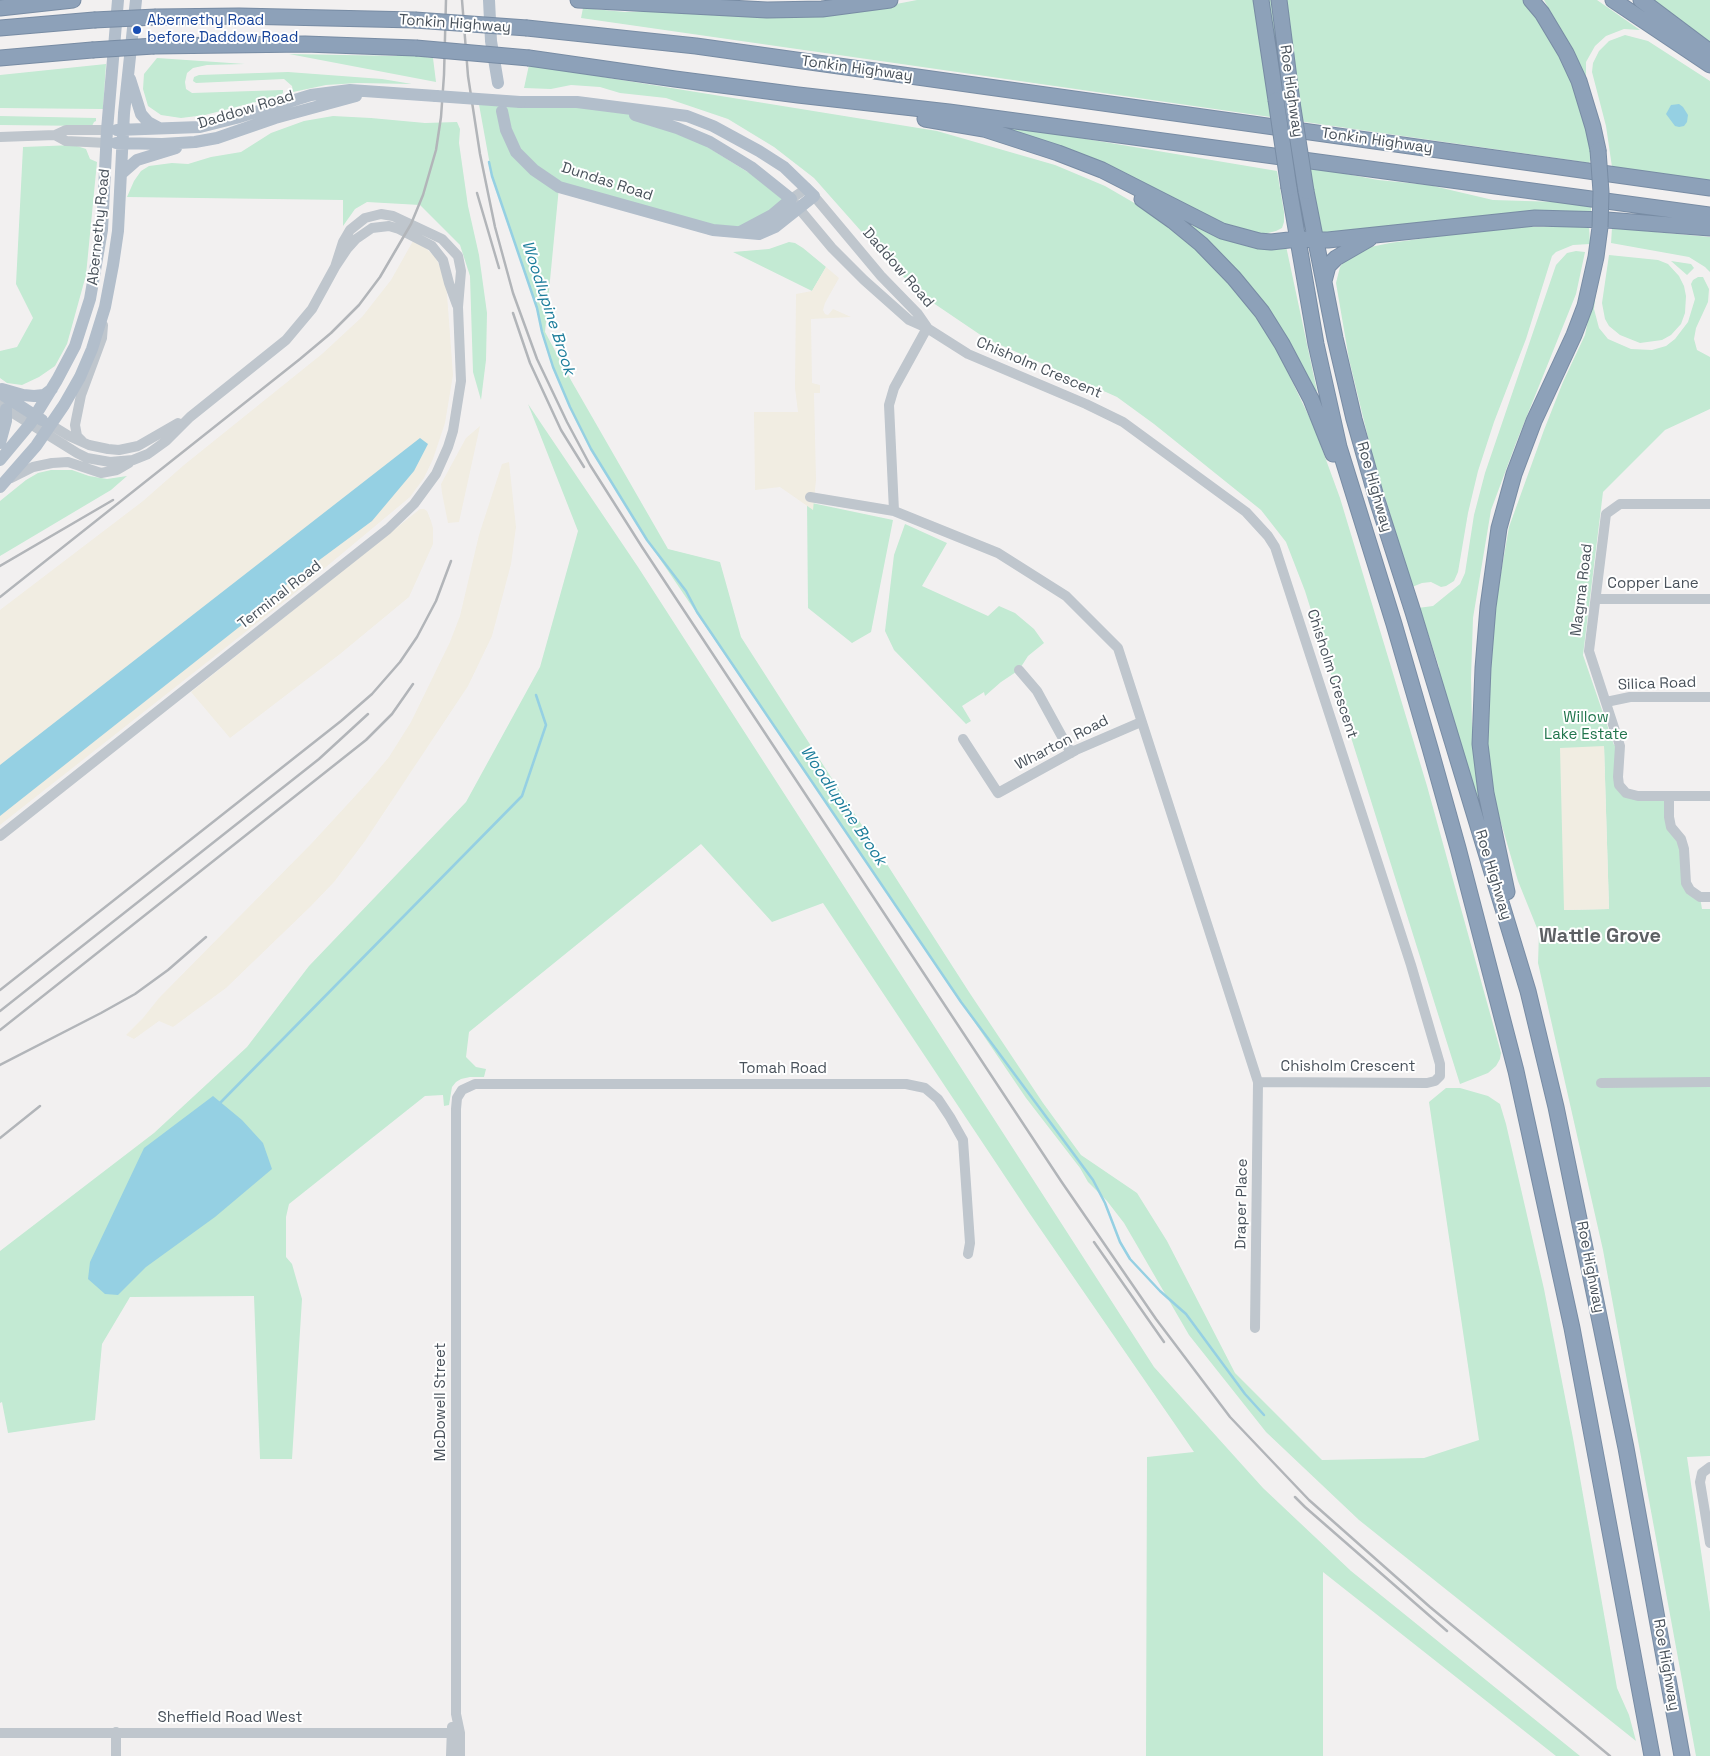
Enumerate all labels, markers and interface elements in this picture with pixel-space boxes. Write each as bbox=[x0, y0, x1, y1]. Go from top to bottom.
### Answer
street label: Tonkin Highway bbox=[398, 11, 512, 37]
place label: Abernethy Road before Daddow Road bbox=[147, 12, 298, 47]
marker: Abernethy Road before Daddow Road bbox=[131, 24, 143, 36]
street label: Roe Highway bbox=[1276, 44, 1306, 138]
street label: Tonkin Highway bbox=[800, 52, 914, 86]
street label: Daddow Road bbox=[196, 87, 296, 133]
street label: Tonkin Highway bbox=[1320, 124, 1434, 158]
street label: Dundas Road bbox=[559, 159, 655, 205]
street label: Abernethy Road bbox=[84, 168, 114, 286]
street label: Daddow Road bbox=[859, 225, 937, 311]
water label: Woodlupine Brook bbox=[517, 239, 579, 377]
street label: Chisholm Crescent bbox=[973, 333, 1105, 403]
street label: Roe Highway bbox=[1352, 440, 1396, 534]
street label: Magma Road bbox=[1567, 543, 1597, 637]
street label: Terminal Road bbox=[235, 557, 325, 633]
street label: Copper Lane bbox=[1607, 575, 1699, 593]
street label: Chisholm Crescent bbox=[1303, 607, 1361, 741]
street label: Silica Road bbox=[1617, 674, 1697, 694]
park label: Willow Lake Estate bbox=[1544, 709, 1628, 744]
street label: Wharton Road bbox=[1012, 712, 1112, 774]
water label: Woodlupine Brook bbox=[796, 743, 890, 869]
street label: Roe Highway bbox=[1471, 828, 1515, 922]
district label: Wattle Grove bbox=[1539, 925, 1661, 949]
street label: Chisholm Crescent bbox=[1281, 1058, 1415, 1076]
street label: Tomah Road bbox=[739, 1060, 827, 1078]
street label: Draper Place bbox=[1232, 1158, 1252, 1250]
street label: Roe Highway bbox=[1572, 1220, 1608, 1314]
street label: McDowell Street bbox=[432, 1343, 450, 1461]
street label: Roe Highway bbox=[1649, 1618, 1683, 1712]
street label: Sheffield Road West bbox=[158, 1709, 302, 1727]

